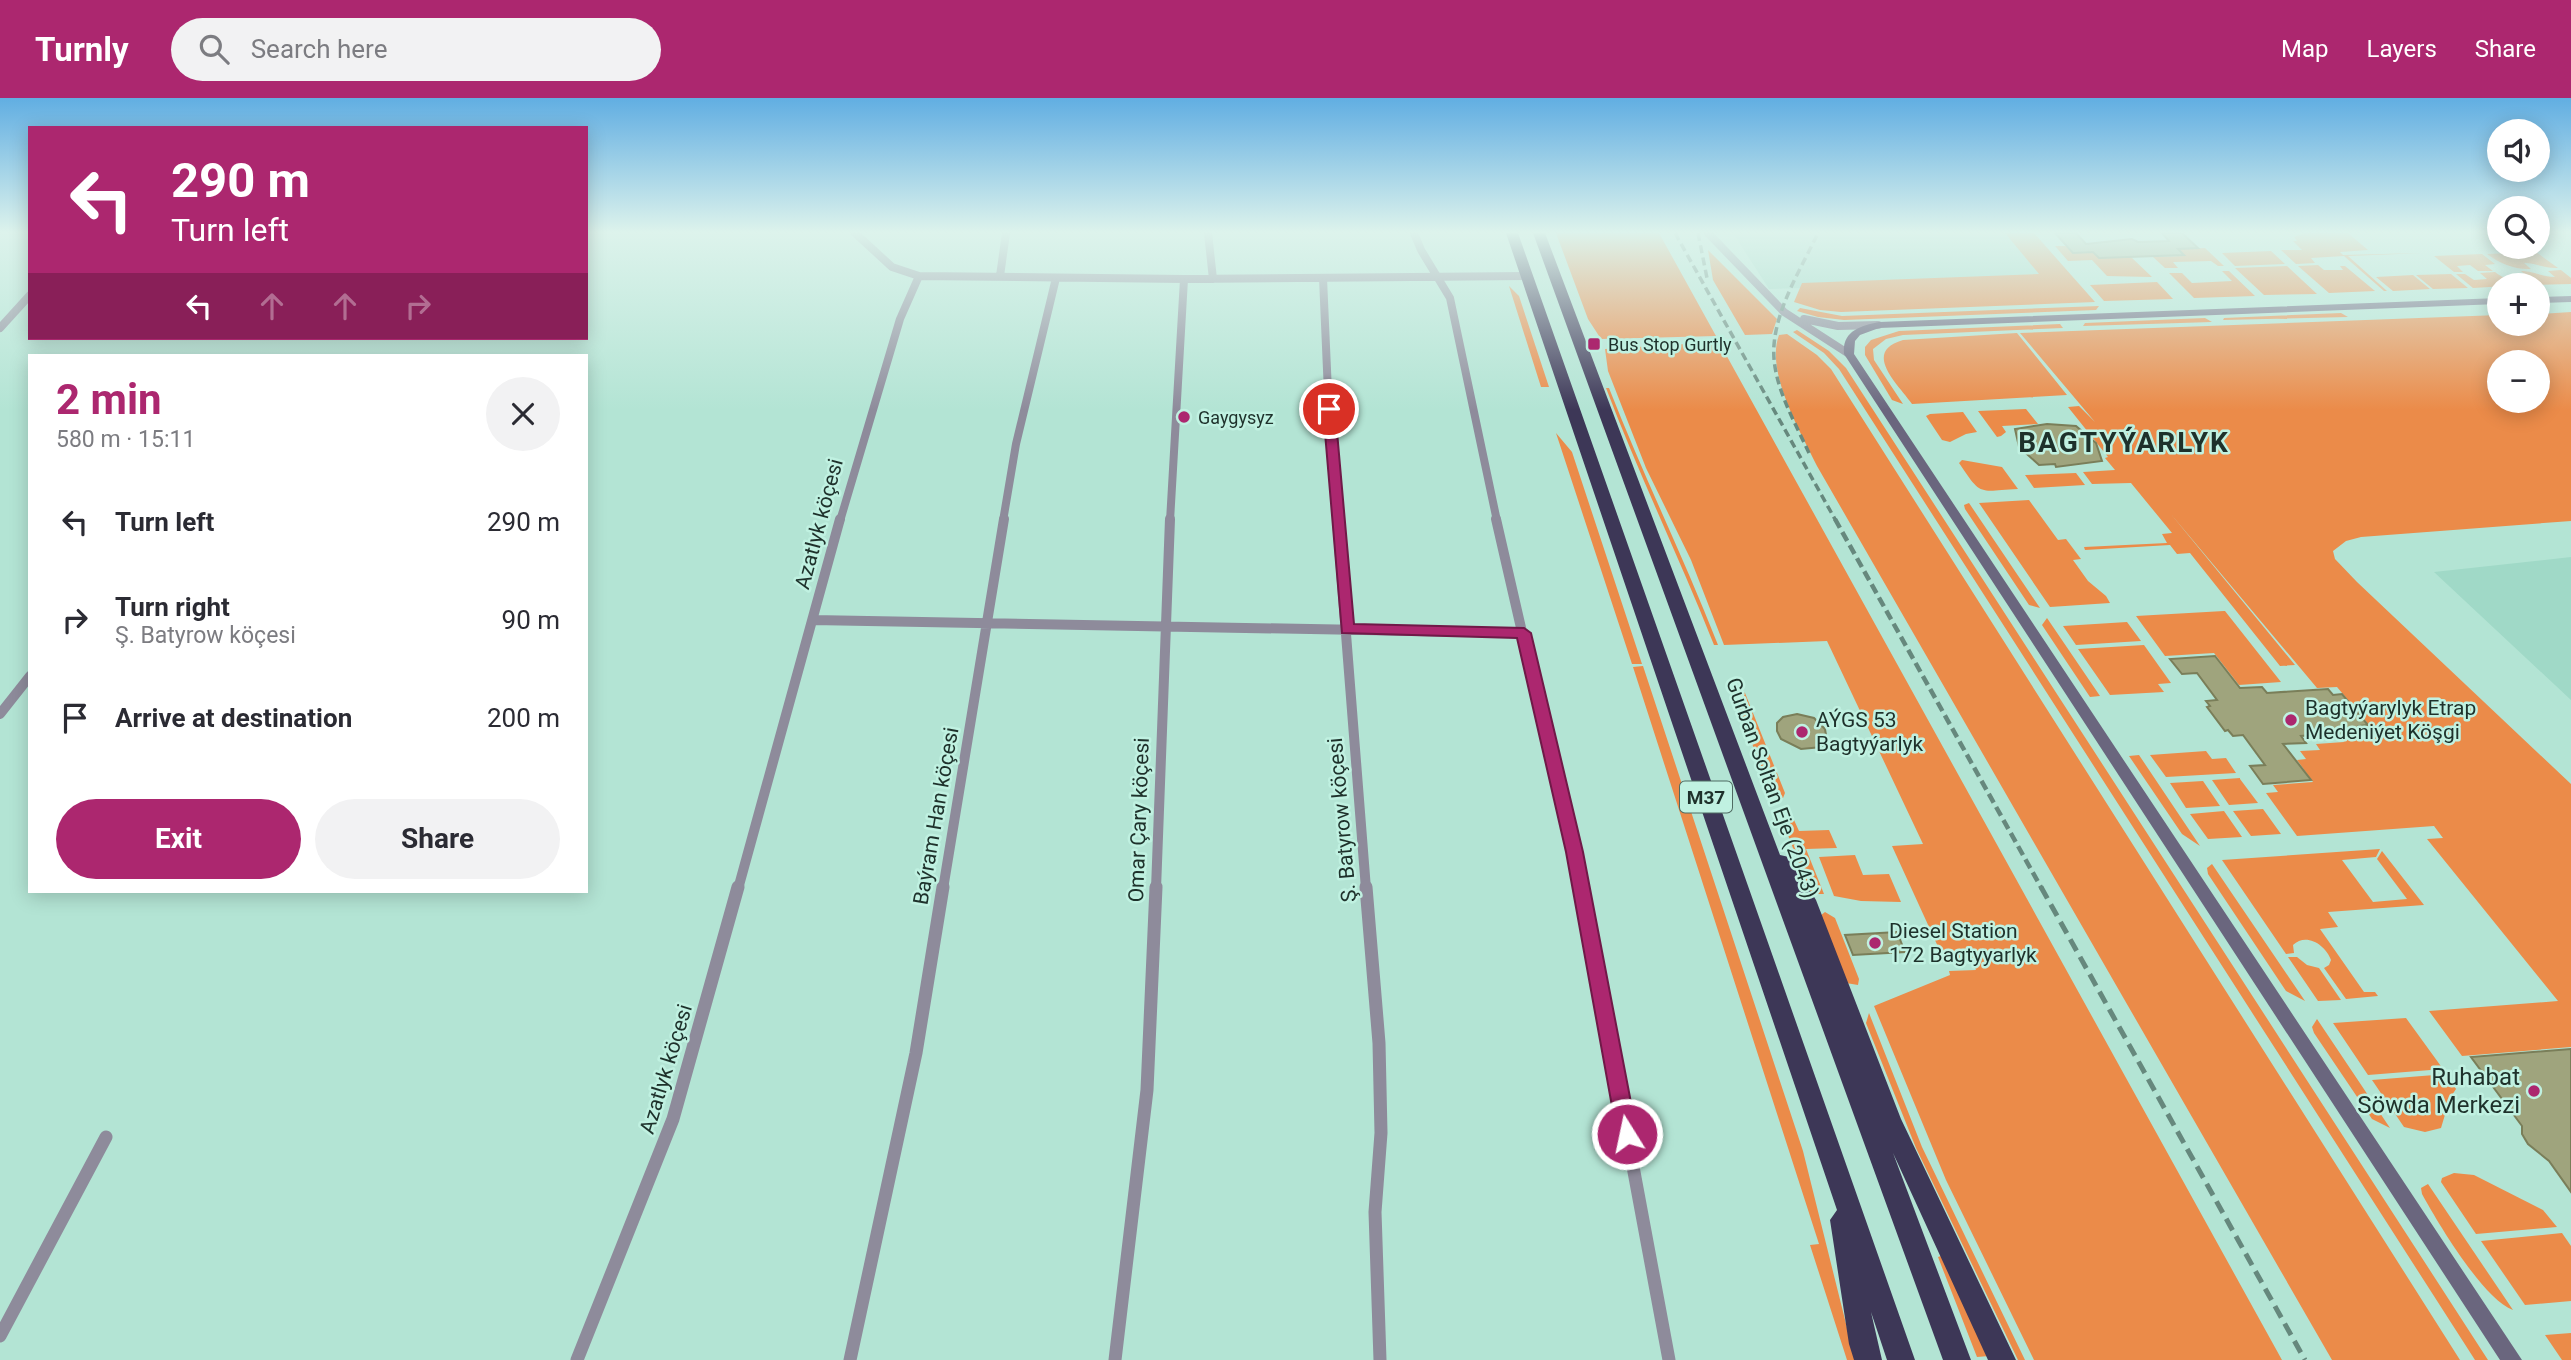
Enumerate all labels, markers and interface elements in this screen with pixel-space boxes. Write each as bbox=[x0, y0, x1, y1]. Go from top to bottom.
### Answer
search box bbox=[171, 18, 661, 81]
text: Turnly bbox=[35, 30, 129, 69]
icon: search bbox=[195, 30, 233, 68]
text: Search here bbox=[251, 34, 387, 64]
text: Map bbox=[2281, 35, 2329, 63]
text: Layers bbox=[2367, 35, 2437, 63]
text: Share bbox=[2475, 35, 2536, 63]
map controls bbox=[2487, 119, 2550, 413]
button: sound bbox=[2487, 119, 2550, 182]
text: 290 m bbox=[171, 152, 310, 209]
icon: left bbox=[56, 154, 147, 245]
button: search bbox=[2487, 196, 2550, 259]
text: Turn left bbox=[171, 211, 289, 249]
button: + bbox=[2487, 273, 2550, 336]
icon: left bbox=[180, 287, 218, 325]
icon: ahead bbox=[253, 287, 291, 325]
icon: ahead bbox=[326, 287, 364, 325]
icon: right bbox=[399, 287, 437, 325]
place label: Bus Stop Gurtly bbox=[1608, 334, 1732, 355]
marker: Bus Stop Gurtly bbox=[1586, 336, 1602, 352]
button: − bbox=[2487, 350, 2550, 413]
text: 2 min bbox=[56, 375, 162, 424]
button: close bbox=[486, 377, 560, 451]
pin bbox=[1299, 379, 1359, 439]
icon: arrive bbox=[1310, 390, 1348, 428]
place label: Gaygysyz bbox=[1198, 407, 1274, 428]
marker: Gaygysyz bbox=[1176, 409, 1192, 425]
text: 580 m · 15:11 bbox=[56, 426, 195, 453]
district label: BAGTYÝARLYK bbox=[2018, 426, 2230, 459]
street label: Azatlyk köçesi bbox=[790, 456, 848, 592]
icon: left bbox=[56, 503, 94, 541]
text: Turn left bbox=[115, 507, 214, 537]
text: 290 m bbox=[487, 507, 560, 537]
text: Turn right bbox=[115, 592, 230, 622]
icon: right bbox=[56, 601, 94, 639]
text: 90 m bbox=[502, 605, 560, 635]
text: Ş. Batyrow köçesi bbox=[115, 622, 296, 649]
street label: Gurban Soltan Eje (2043) bbox=[1721, 675, 1823, 901]
place label: Bagtyýarylyk Etrap Medeniýet Köşgi bbox=[2305, 696, 2476, 744]
icon: arrive bbox=[56, 699, 94, 737]
text: Arrive at destination bbox=[115, 703, 352, 733]
text: 200 m bbox=[487, 703, 560, 733]
place label: AÝGS 53 Bagtyýarlyk bbox=[1816, 708, 1923, 756]
marker: Bagtyýarylyk Etrap Medeniýet Köşgi bbox=[2283, 712, 2299, 728]
marker: AÝGS 53 Bagtyýarlyk bbox=[1794, 724, 1810, 740]
street label: Baýram Han köçesi bbox=[909, 725, 963, 907]
street label: Omar Çary köçesi bbox=[1124, 737, 1154, 903]
street label: Ş. Batyrow köçesi bbox=[1323, 737, 1361, 903]
road number: M37 bbox=[1680, 782, 1732, 812]
button: Exit bbox=[56, 799, 301, 879]
button: Share bbox=[315, 799, 560, 879]
place label: Diesel Station 172 Bagtyyarlyk bbox=[1889, 919, 2037, 967]
marker: Diesel Station 172 Bagtyyarlyk bbox=[1867, 935, 1883, 951]
street label: Azatlyk köçesi bbox=[635, 1001, 697, 1137]
place label: Ruhabat Söwda Merkezi bbox=[2357, 1063, 2520, 1119]
marker: Ruhabat Söwda Merkezi bbox=[2526, 1083, 2542, 1099]
position arrow bbox=[1590, 1097, 1664, 1171]

